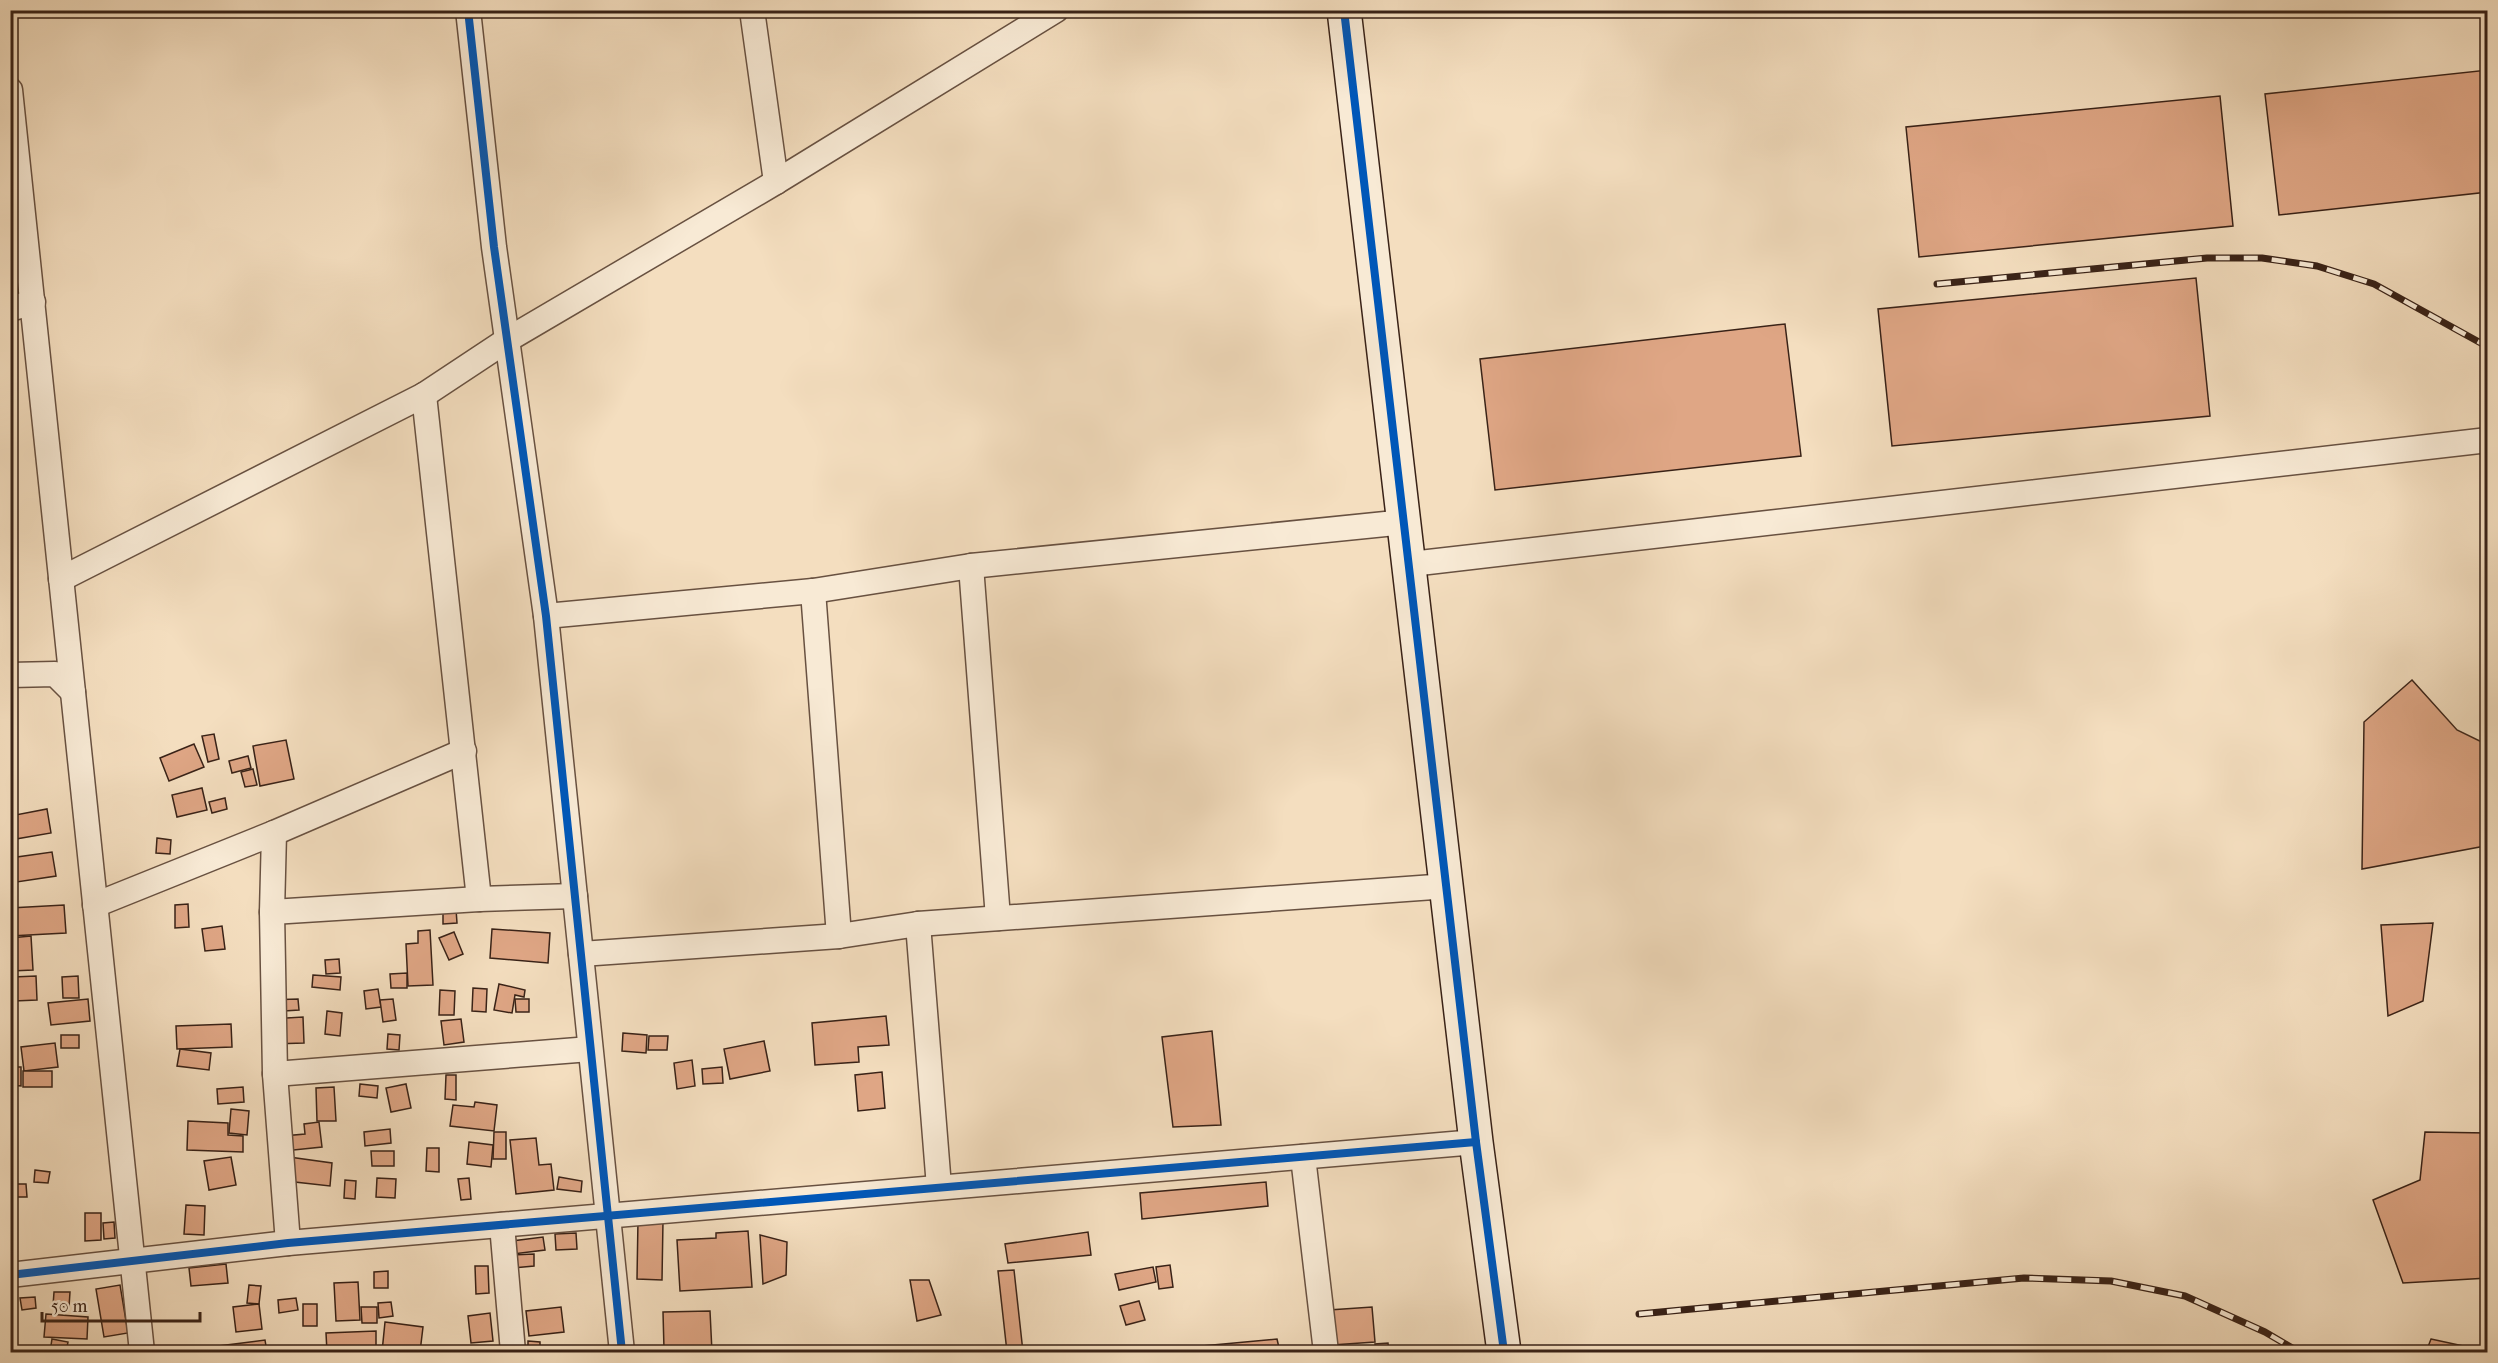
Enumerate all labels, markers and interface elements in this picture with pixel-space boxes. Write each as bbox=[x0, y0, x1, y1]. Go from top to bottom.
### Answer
scale bar bbox=[42, 1285, 200, 1323]
text: 50 m bbox=[51, 1296, 88, 1317]

